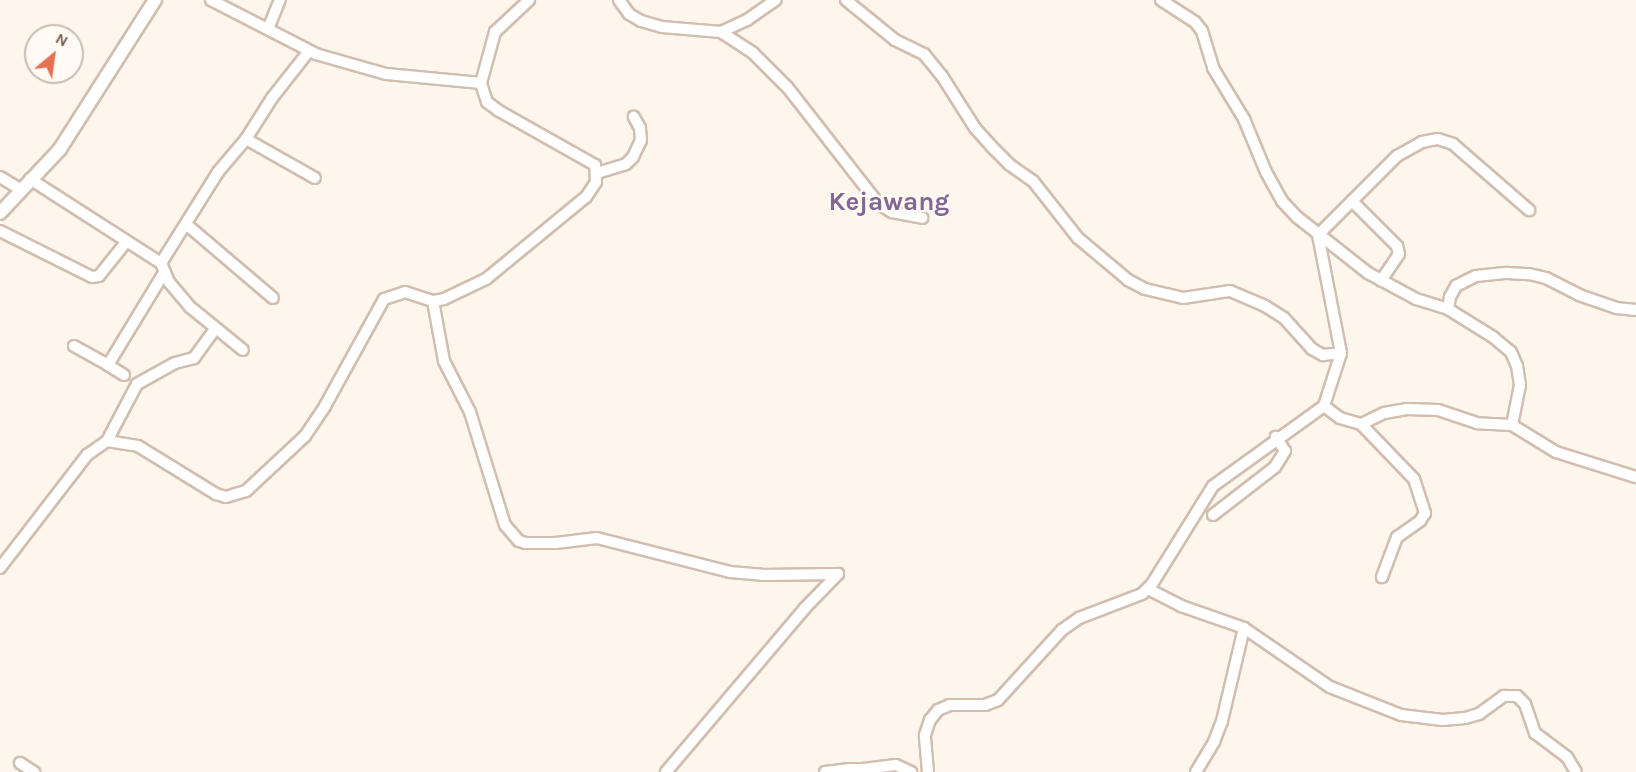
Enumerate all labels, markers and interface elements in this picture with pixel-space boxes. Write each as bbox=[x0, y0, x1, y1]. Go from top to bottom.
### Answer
north arrow bbox=[24, 24, 84, 84]
text: N bbox=[52, 28, 72, 51]
district label: Kejawang bbox=[829, 186, 949, 218]

